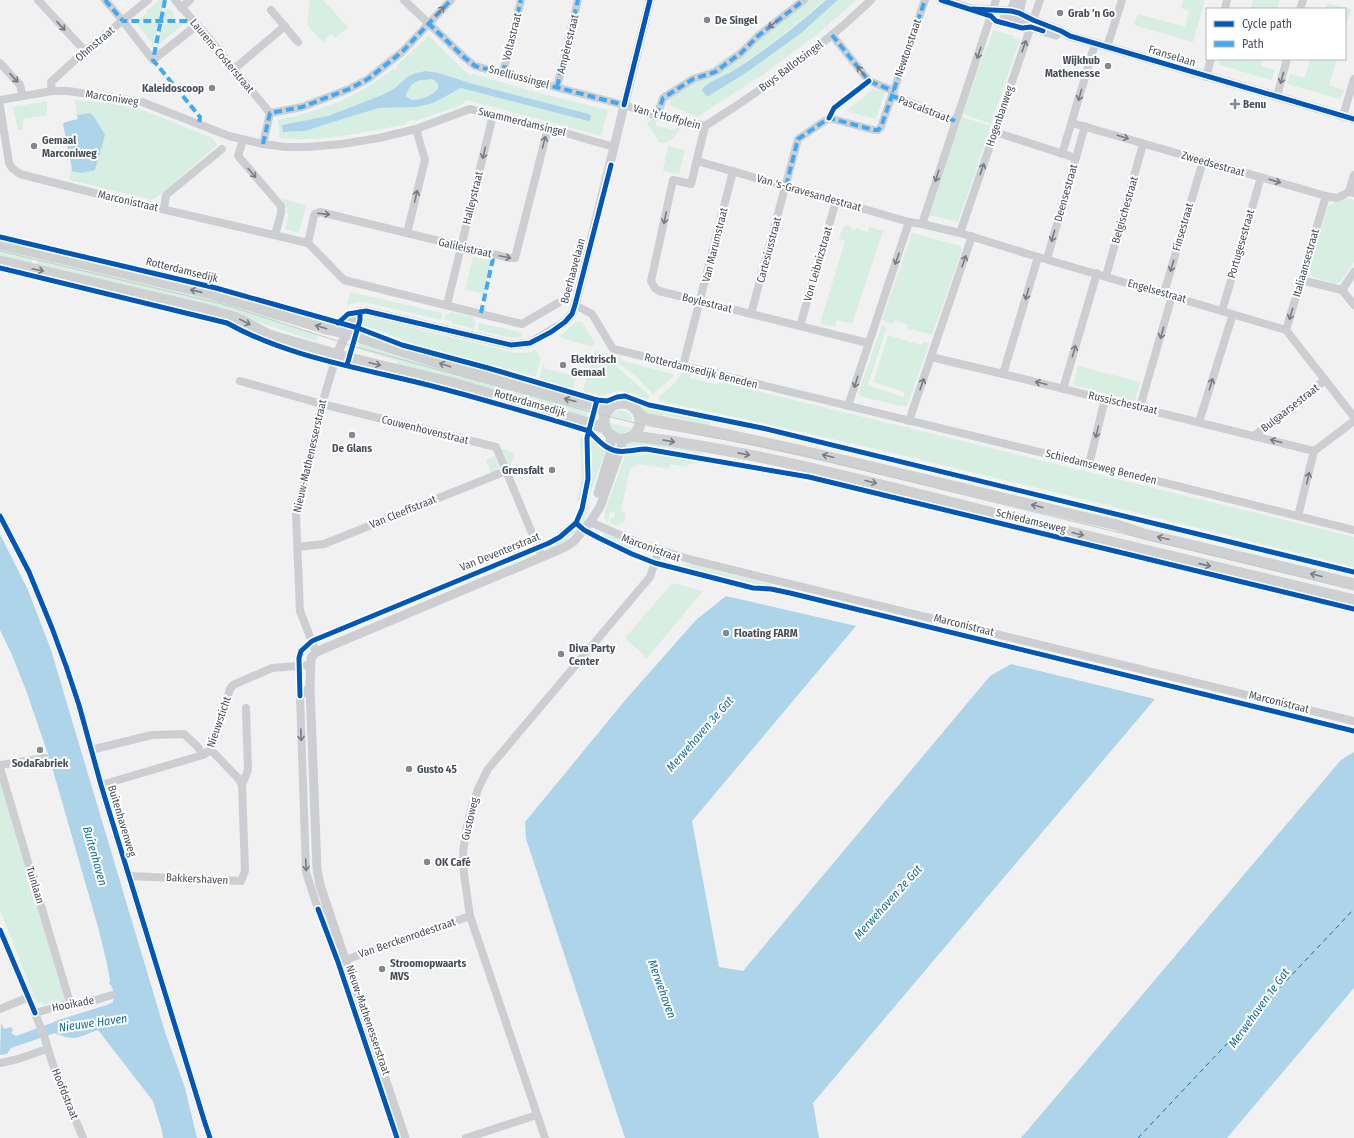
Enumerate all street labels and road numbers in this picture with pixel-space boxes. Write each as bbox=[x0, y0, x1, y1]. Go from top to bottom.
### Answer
street label: Voltastraat bbox=[500, 11, 524, 62]
street label: Ampèrestraat bbox=[554, 13, 582, 75]
street label: Laurens Costerstraat bbox=[187, 16, 257, 96]
street label: Newtonstraat bbox=[892, 17, 924, 79]
street label: Ohmstraat bbox=[73, 24, 118, 64]
street label: Buys Ballotsingel bbox=[756, 38, 826, 94]
street label: Franselaan bbox=[1147, 43, 1197, 69]
street label: Snelliussingel bbox=[487, 63, 551, 91]
street label: Hogenbanweg bbox=[984, 83, 1017, 148]
street label: Marconiweg bbox=[85, 87, 140, 109]
street label: Pascalstraat bbox=[896, 93, 952, 125]
street label: Van 't Hoffplein bbox=[632, 102, 702, 132]
street label: Swammerdamsingel bbox=[477, 105, 567, 139]
street label: Zweedsestraat bbox=[1180, 149, 1247, 179]
street label: Deensestraat bbox=[1052, 162, 1081, 223]
street label: Halleystraat bbox=[460, 170, 486, 226]
street label: Van 's-Gravesandestraat bbox=[755, 172, 863, 214]
street label: Belgischestraat bbox=[1109, 175, 1141, 245]
street label: Marconistraat bbox=[96, 188, 160, 214]
street label: Finsestraat bbox=[1170, 201, 1196, 252]
street label: Van Marumstraat bbox=[699, 206, 731, 284]
street label: Portugesestraat bbox=[1225, 208, 1257, 280]
street label: Cartesiusstraat bbox=[754, 215, 784, 284]
street label: Von Leibnizstraat bbox=[801, 225, 835, 303]
street label: Italiaansestraat bbox=[1290, 227, 1322, 298]
street label: Galileistraat bbox=[437, 236, 493, 261]
street label: Boerhaavelaan bbox=[558, 237, 588, 305]
street label: Rotterdamsedijk bbox=[144, 255, 220, 285]
street label: Engelsestraat bbox=[1126, 276, 1188, 306]
street label: Boylestraat bbox=[681, 291, 734, 316]
street label: Rotterdamsedijk Beneden bbox=[643, 351, 759, 391]
street label: Bulgaarsestraat bbox=[1258, 381, 1322, 435]
street label: Rotterdamsedijk bbox=[493, 387, 568, 420]
street label: Russischestraat bbox=[1087, 389, 1159, 417]
street label: Nieuw-Mathenesserstraat bbox=[291, 398, 329, 514]
street label: Couwenhovenstraat bbox=[380, 413, 470, 447]
street label: Schiedamseweg Beneden bbox=[1044, 447, 1158, 487]
street label: Van Cleeffstraat bbox=[368, 493, 439, 531]
street label: Schiedamseweg bbox=[995, 506, 1068, 536]
street label: Van Deventerstraat bbox=[458, 530, 542, 574]
street label: Marconistraat bbox=[620, 531, 683, 565]
street label: Marconistraat bbox=[932, 611, 996, 639]
street label: Marconistraat bbox=[1247, 688, 1311, 716]
street label: Nieuwsticht bbox=[204, 694, 234, 749]
street label: Buitenhavenweg bbox=[105, 784, 139, 859]
street label: Gustoweg bbox=[459, 795, 481, 842]
street label: Tuinlaan bbox=[23, 865, 47, 905]
street label: Bakkershaven bbox=[165, 871, 229, 887]
street label: Van Berckenrodestraat bbox=[357, 915, 458, 961]
street label: Nieuw-Mathenesserstraat bbox=[343, 963, 393, 1077]
street label: Hooikade bbox=[51, 994, 95, 1014]
street label: Hoofdstraat bbox=[49, 1067, 81, 1122]

